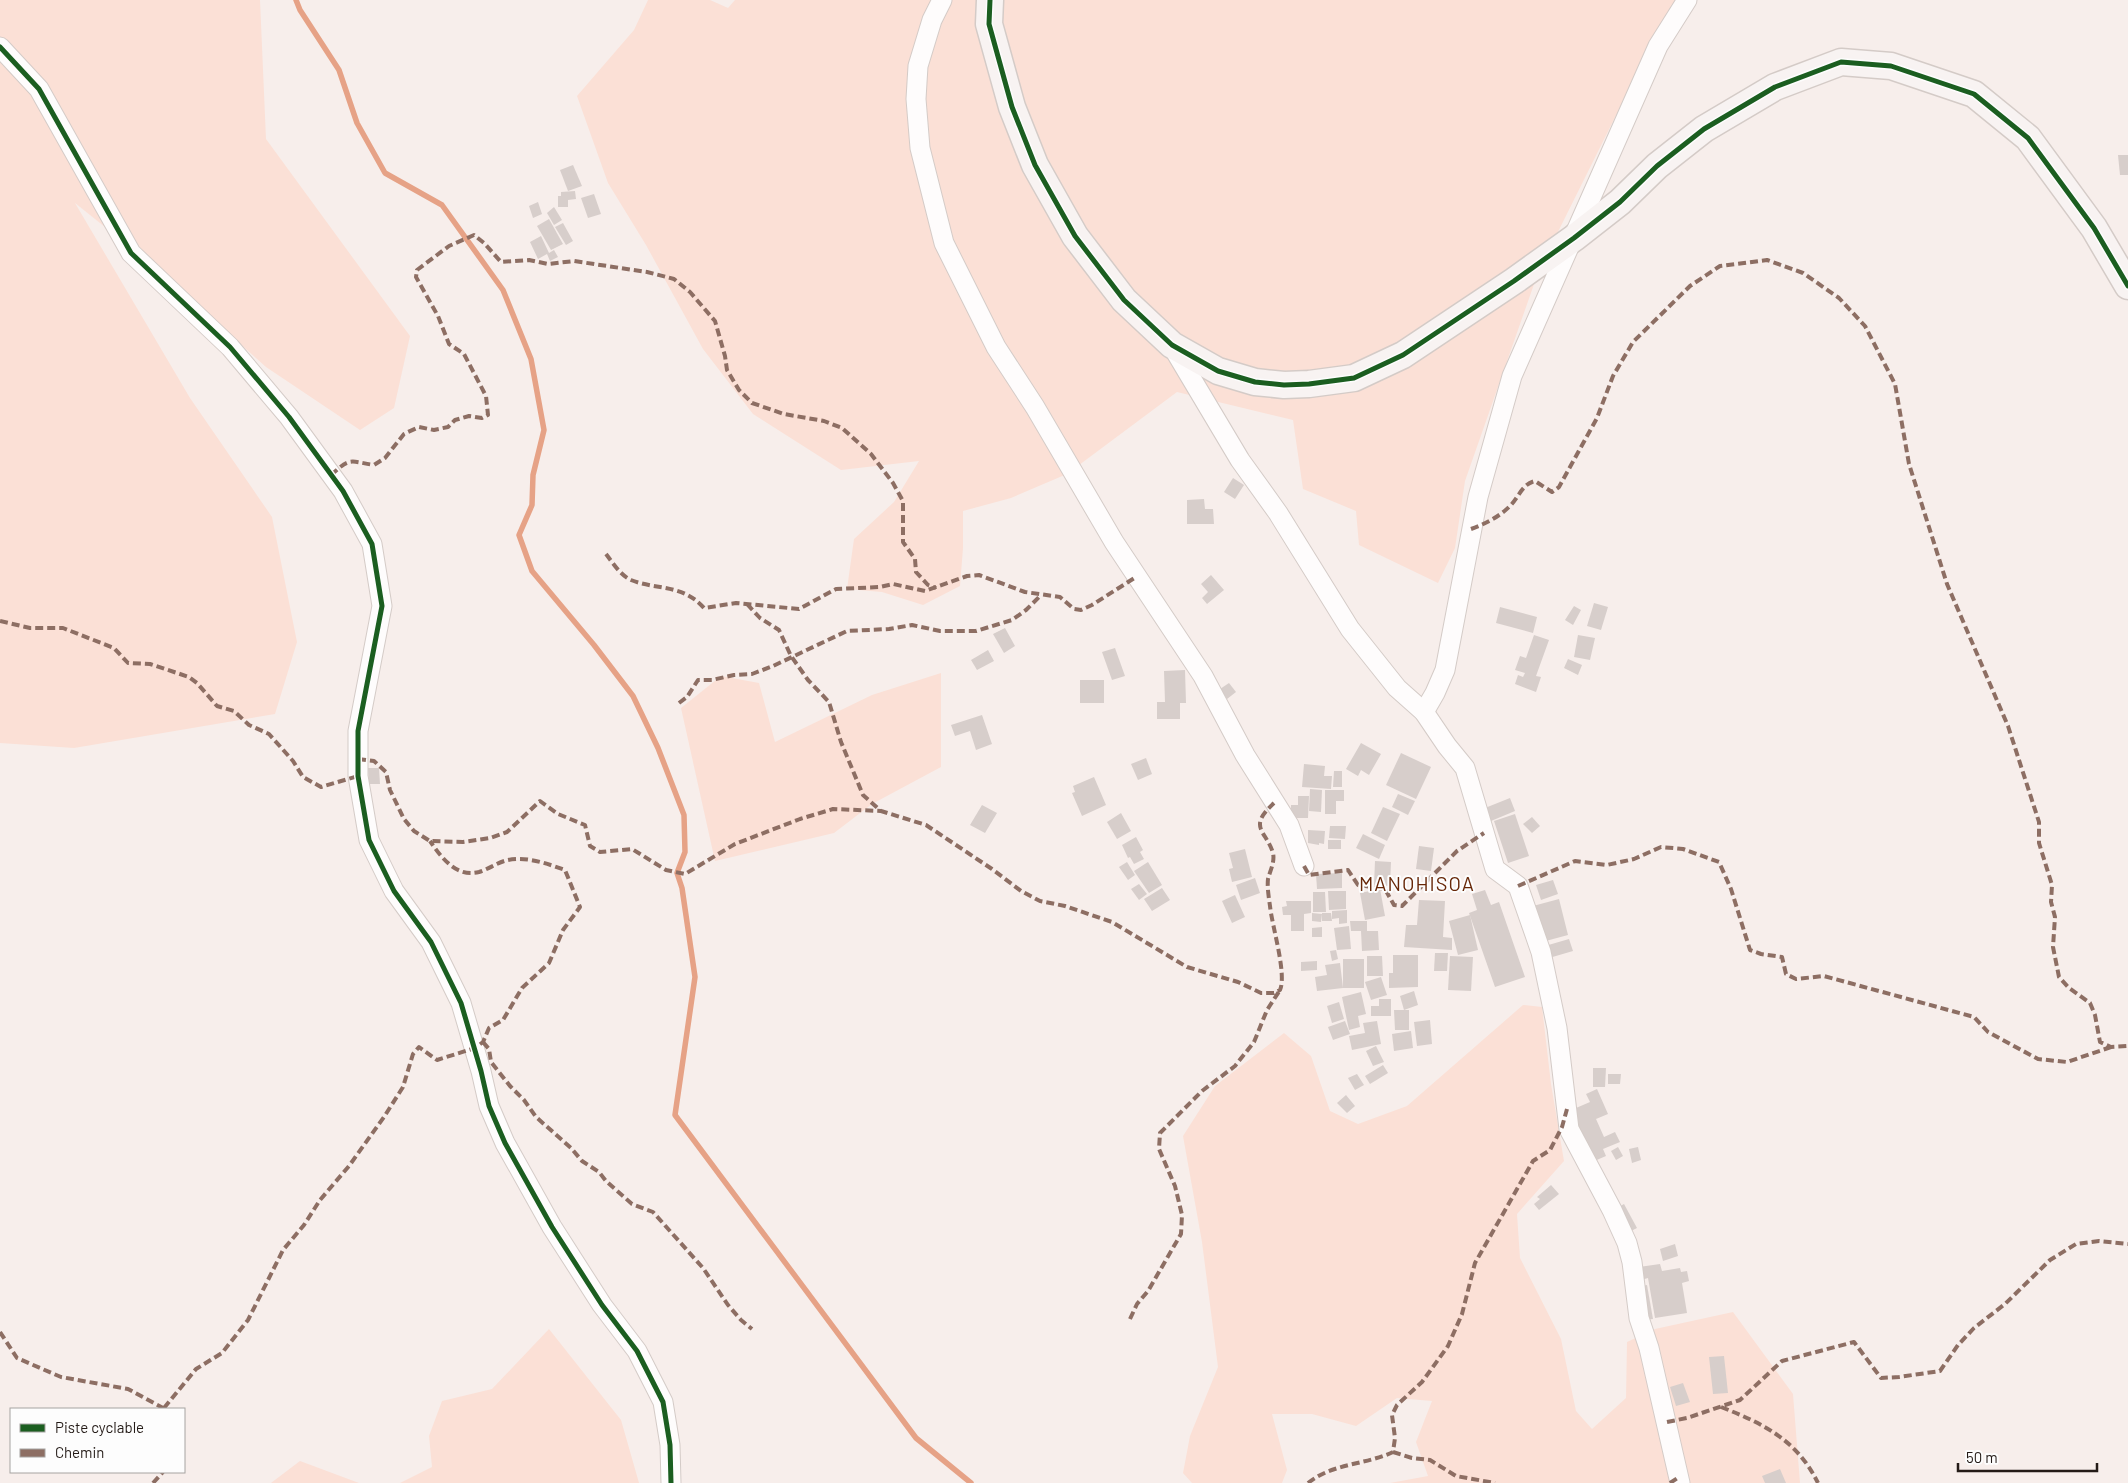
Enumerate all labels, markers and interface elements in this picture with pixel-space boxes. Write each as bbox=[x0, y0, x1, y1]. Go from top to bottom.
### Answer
district label: MANOHISOA bbox=[1359, 871, 1475, 895]
legend bbox=[10, 1408, 185, 1473]
text: Piste cyclable bbox=[55, 1418, 144, 1436]
scale bar bbox=[1958, 1440, 2097, 1472]
text: Chemin bbox=[55, 1443, 104, 1461]
text: 50 m bbox=[1966, 1448, 1998, 1466]

